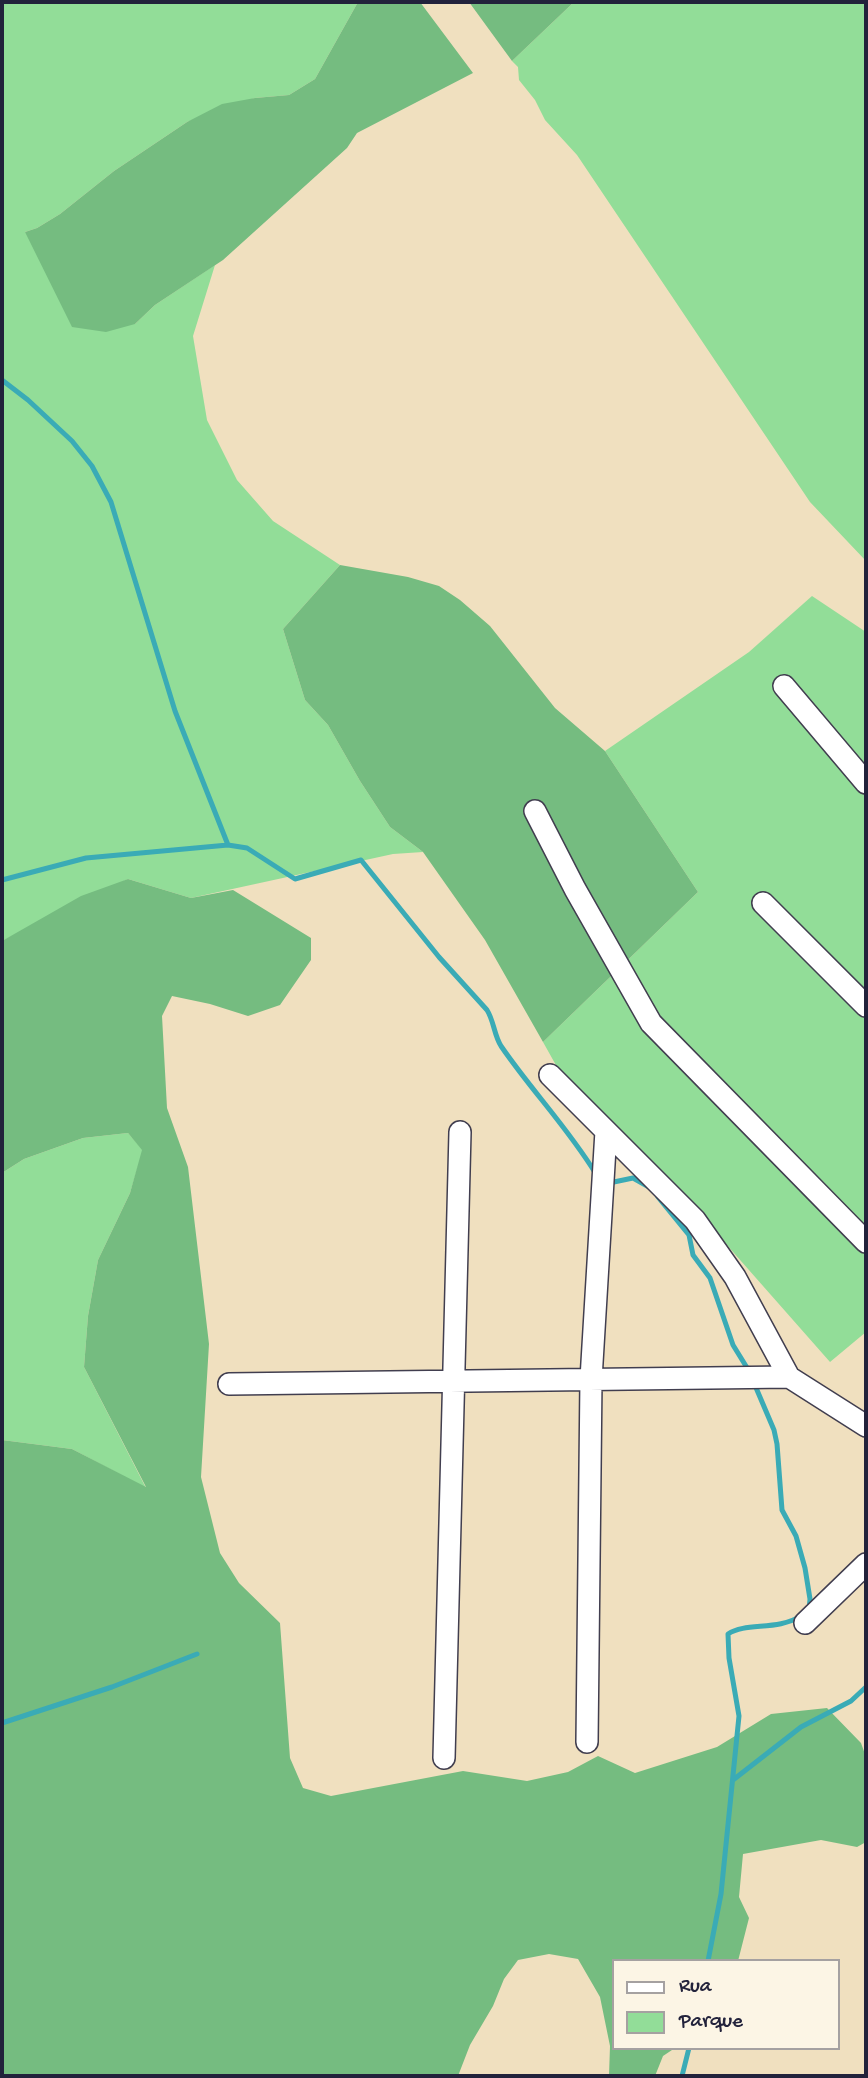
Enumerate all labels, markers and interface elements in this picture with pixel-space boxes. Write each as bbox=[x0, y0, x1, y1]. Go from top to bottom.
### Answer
legend bbox=[612, 1959, 840, 2050]
text: Rua bbox=[679, 1975, 712, 2000]
text: Parque bbox=[679, 2010, 743, 2035]

